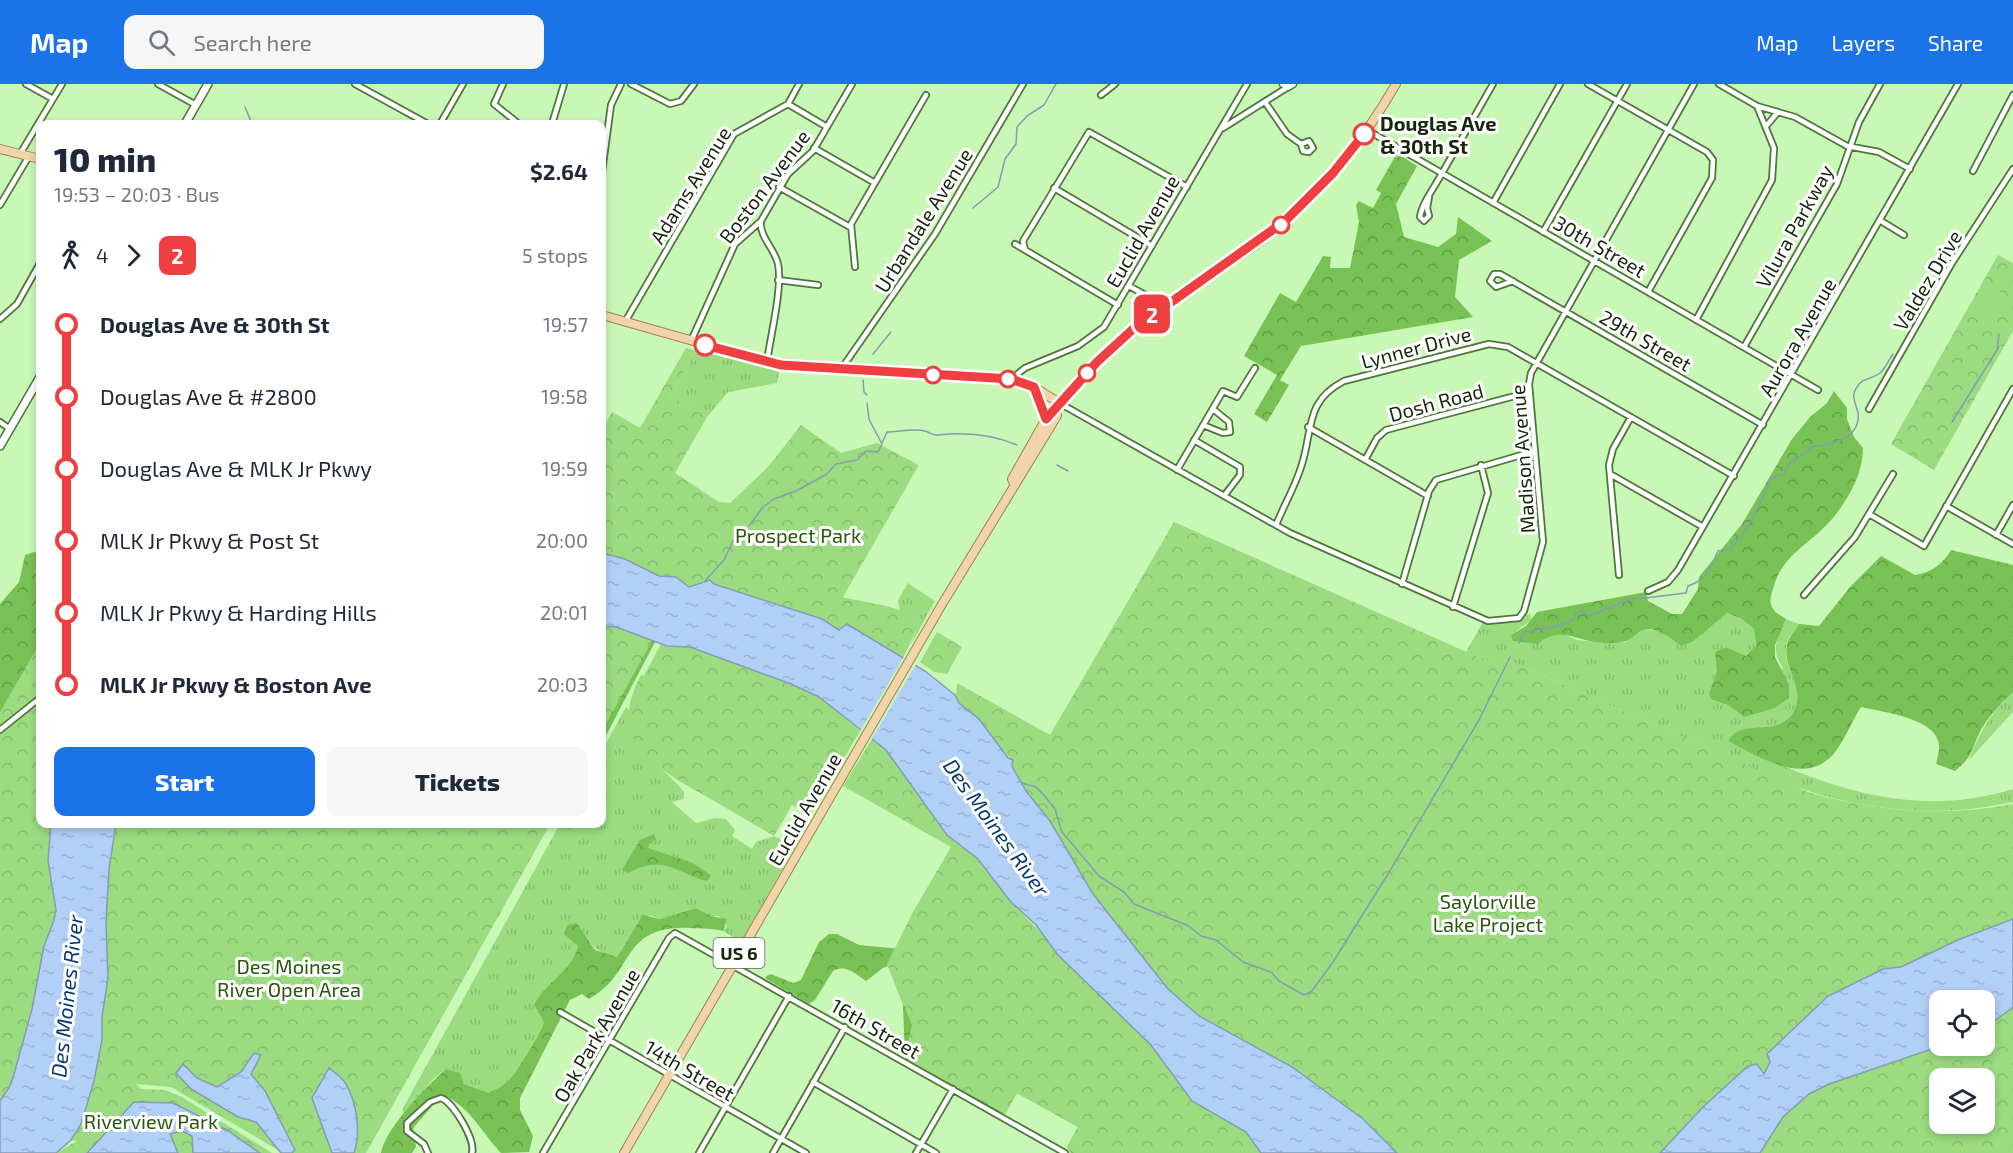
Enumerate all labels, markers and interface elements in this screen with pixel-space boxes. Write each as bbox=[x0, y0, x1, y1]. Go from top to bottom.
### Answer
search box bbox=[124, 15, 544, 69]
text: Map bbox=[30, 25, 88, 59]
icon: search bbox=[145, 26, 178, 59]
text: Search here bbox=[193, 29, 312, 55]
text: Map bbox=[1756, 30, 1798, 55]
text: Layers bbox=[1831, 30, 1895, 55]
text: Share bbox=[1928, 30, 1983, 55]
place label: Douglas Ave & 30th St bbox=[1380, 111, 1496, 158]
street label: Adams Avenue bbox=[644, 122, 736, 248]
marker: Douglas Ave & 30th St bbox=[1353, 123, 1375, 145]
street label: Boston Avenue bbox=[714, 125, 814, 247]
text: 10 min bbox=[54, 139, 156, 179]
street label: Urbandale Avenue bbox=[869, 143, 977, 297]
text: $2.64 bbox=[530, 158, 588, 184]
street label: Vilura Parkway bbox=[1750, 160, 1838, 292]
street label: Euclid Avenue bbox=[1100, 171, 1184, 291]
text: 19:53 – 20:03 · Bus bbox=[54, 182, 220, 206]
street label: 30th Street bbox=[1550, 210, 1651, 282]
unlabelled marker bbox=[1272, 216, 1290, 234]
street label: Valdez Drive bbox=[1888, 225, 1966, 335]
icon: walk bbox=[54, 239, 87, 272]
icon: forward bbox=[117, 239, 150, 272]
text: 4 bbox=[96, 243, 108, 267]
text: 2 bbox=[171, 243, 184, 268]
text: 5 stops bbox=[522, 243, 588, 267]
street label: Aurora Avenue bbox=[1753, 273, 1841, 401]
line badge: 2 bbox=[1132, 294, 1172, 334]
text: 2 bbox=[1146, 302, 1158, 327]
street label: 29th Street bbox=[1596, 304, 1696, 376]
text: Douglas Ave & 30th St bbox=[100, 311, 330, 337]
text: 19:57 bbox=[543, 312, 588, 336]
street label: Lynner Drive bbox=[1358, 321, 1474, 373]
unlabelled marker bbox=[694, 334, 716, 356]
unlabelled marker bbox=[1078, 364, 1096, 382]
unlabelled marker bbox=[924, 366, 942, 384]
unlabelled marker bbox=[999, 370, 1017, 388]
street label: Dosh Road bbox=[1386, 378, 1486, 426]
text: Douglas Ave & #2800 bbox=[100, 383, 317, 409]
text: 19:58 bbox=[541, 384, 588, 408]
street label: Madison Avenue bbox=[1505, 384, 1539, 534]
text: Douglas Ave & MLK Jr Pkwy bbox=[100, 455, 372, 481]
text: 19:59 bbox=[542, 456, 588, 480]
park label: Prospect Park bbox=[735, 523, 861, 547]
text: MLK Jr Pkwy & Post St bbox=[100, 527, 319, 553]
text: 20:00 bbox=[536, 528, 588, 552]
text: MLK Jr Pkwy & Harding Hills bbox=[100, 599, 377, 625]
text: 20:01 bbox=[540, 600, 588, 624]
text: MLK Jr Pkwy & Boston Ave bbox=[100, 671, 372, 697]
text: 20:03 bbox=[537, 672, 588, 696]
button: Start bbox=[54, 747, 315, 816]
button: Tickets bbox=[327, 747, 588, 816]
street label: Euclid Avenue bbox=[762, 749, 846, 869]
water label: Des Moines River bbox=[939, 753, 1056, 901]
park label: Saylorville Lake Project bbox=[1433, 889, 1544, 936]
water label: Des Moines River bbox=[45, 913, 87, 1079]
road number: US 6 bbox=[714, 938, 764, 968]
park label: Des Moines River Open Area bbox=[217, 954, 361, 1001]
street label: Oak Park Avenue bbox=[548, 964, 644, 1106]
map controls bbox=[1929, 990, 1995, 1134]
button: locate bbox=[1929, 990, 1995, 1056]
street label: 16th Street bbox=[827, 993, 925, 1063]
street label: 14th Street bbox=[641, 1035, 739, 1105]
button: layers bbox=[1929, 1068, 1995, 1134]
park label: Riverview Park bbox=[84, 1109, 218, 1133]

